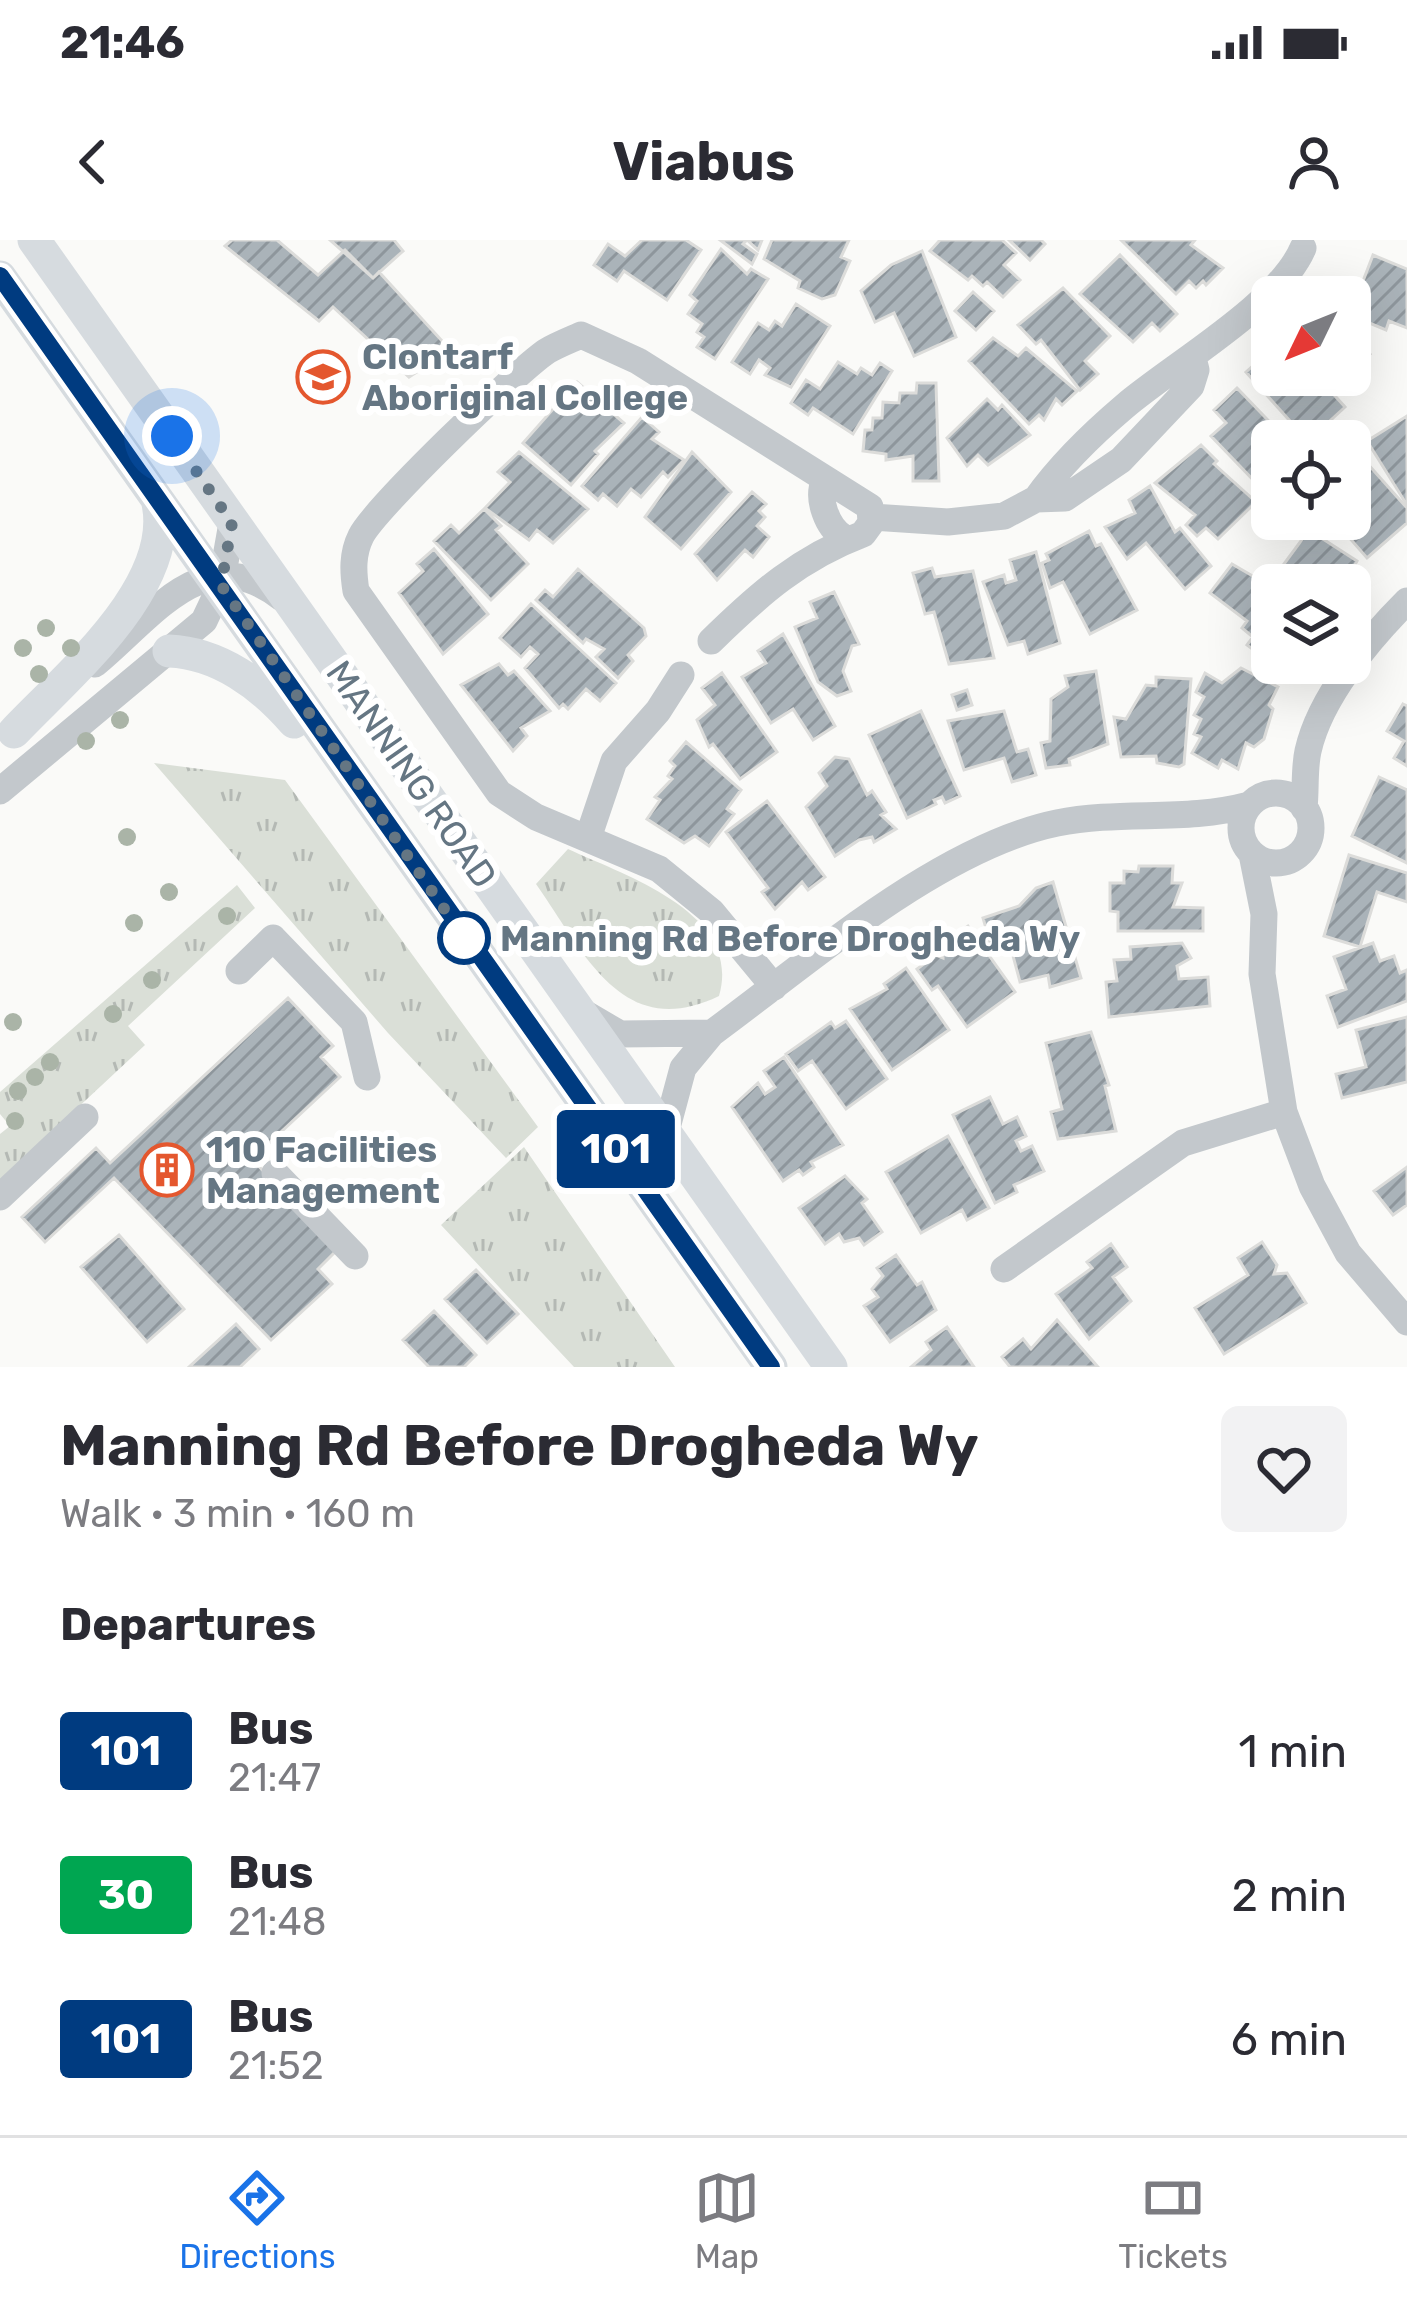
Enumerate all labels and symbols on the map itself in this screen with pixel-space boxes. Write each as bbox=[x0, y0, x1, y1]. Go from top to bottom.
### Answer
north arrow bbox=[1251, 276, 1371, 396]
place label: Clontarf Aboriginal College bbox=[362, 335, 688, 419]
school or university icon: Clontarf Aboriginal College bbox=[295, 349, 351, 405]
your location bbox=[142, 406, 202, 466]
street label: MANNING ROAD bbox=[317, 652, 506, 896]
marker: Manning Rd Before Drogheda Wy bbox=[439, 913, 489, 963]
place label: Manning Rd Before Drogheda Wy bbox=[500, 917, 1080, 960]
line badge: 101 bbox=[547, 1110, 685, 1188]
place label: 110 Facilities Management bbox=[206, 1128, 440, 1212]
building icon: 110 Facilities Management bbox=[139, 1142, 195, 1198]

